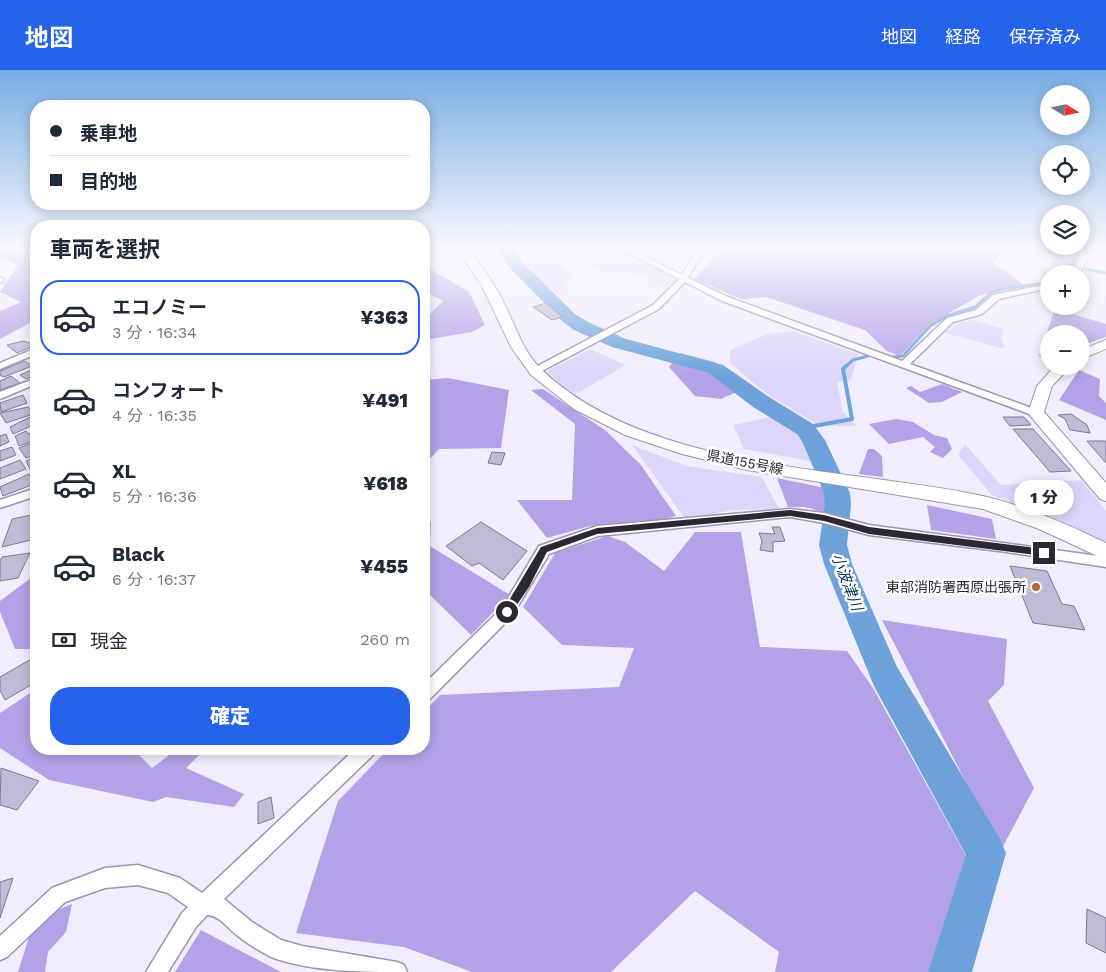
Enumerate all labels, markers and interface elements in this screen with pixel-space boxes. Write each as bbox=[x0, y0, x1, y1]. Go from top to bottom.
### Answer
text: 地図 bbox=[25, 24, 73, 52]
text: 地図 bbox=[881, 26, 917, 47]
text: 経路 bbox=[945, 26, 981, 47]
text: 保存済み bbox=[1009, 26, 1081, 47]
north arrow bbox=[1040, 85, 1090, 135]
map controls bbox=[1040, 85, 1090, 375]
text: 乗車地 bbox=[80, 122, 137, 145]
button: locate bbox=[1040, 145, 1090, 195]
text: 目的地 bbox=[80, 170, 137, 193]
button: layers bbox=[1040, 205, 1090, 255]
text: 車両を選択 bbox=[50, 237, 160, 262]
button: + bbox=[1040, 265, 1090, 315]
icon: car bbox=[52, 295, 97, 340]
text: エコノミー bbox=[112, 296, 207, 319]
text: ¥363 bbox=[361, 306, 408, 329]
text: 3 分 · 16:34 bbox=[112, 323, 197, 342]
button: − bbox=[1040, 325, 1090, 375]
icon: car bbox=[52, 378, 97, 423]
text: コンフォート bbox=[112, 379, 225, 402]
text: ¥491 bbox=[362, 389, 408, 412]
text: 4 分 · 16:35 bbox=[112, 406, 197, 425]
street label: 県道155号線 bbox=[705, 447, 785, 477]
text: XL bbox=[112, 460, 136, 483]
icon: car bbox=[52, 461, 97, 506]
text: ¥618 bbox=[363, 472, 408, 495]
callout: 1 分 bbox=[1014, 480, 1074, 516]
text: 5 分 · 16:36 bbox=[112, 487, 197, 506]
text: 1 分 bbox=[1030, 488, 1058, 507]
route end bbox=[1033, 542, 1055, 564]
text: Black bbox=[112, 543, 165, 566]
icon: car bbox=[52, 544, 97, 589]
water label: 小波津川 bbox=[828, 551, 867, 615]
text: ¥455 bbox=[360, 555, 408, 578]
text: 6 分 · 16:37 bbox=[112, 570, 196, 589]
place label: 東部消防署西原出張所 bbox=[886, 579, 1026, 595]
marker: 東部消防署西原出張所 bbox=[1030, 581, 1042, 593]
route start bbox=[496, 601, 518, 623]
icon: cash bbox=[50, 626, 78, 654]
text: 現金 bbox=[90, 630, 128, 653]
text: 260 m bbox=[360, 630, 410, 649]
button: 確定 bbox=[50, 687, 410, 745]

